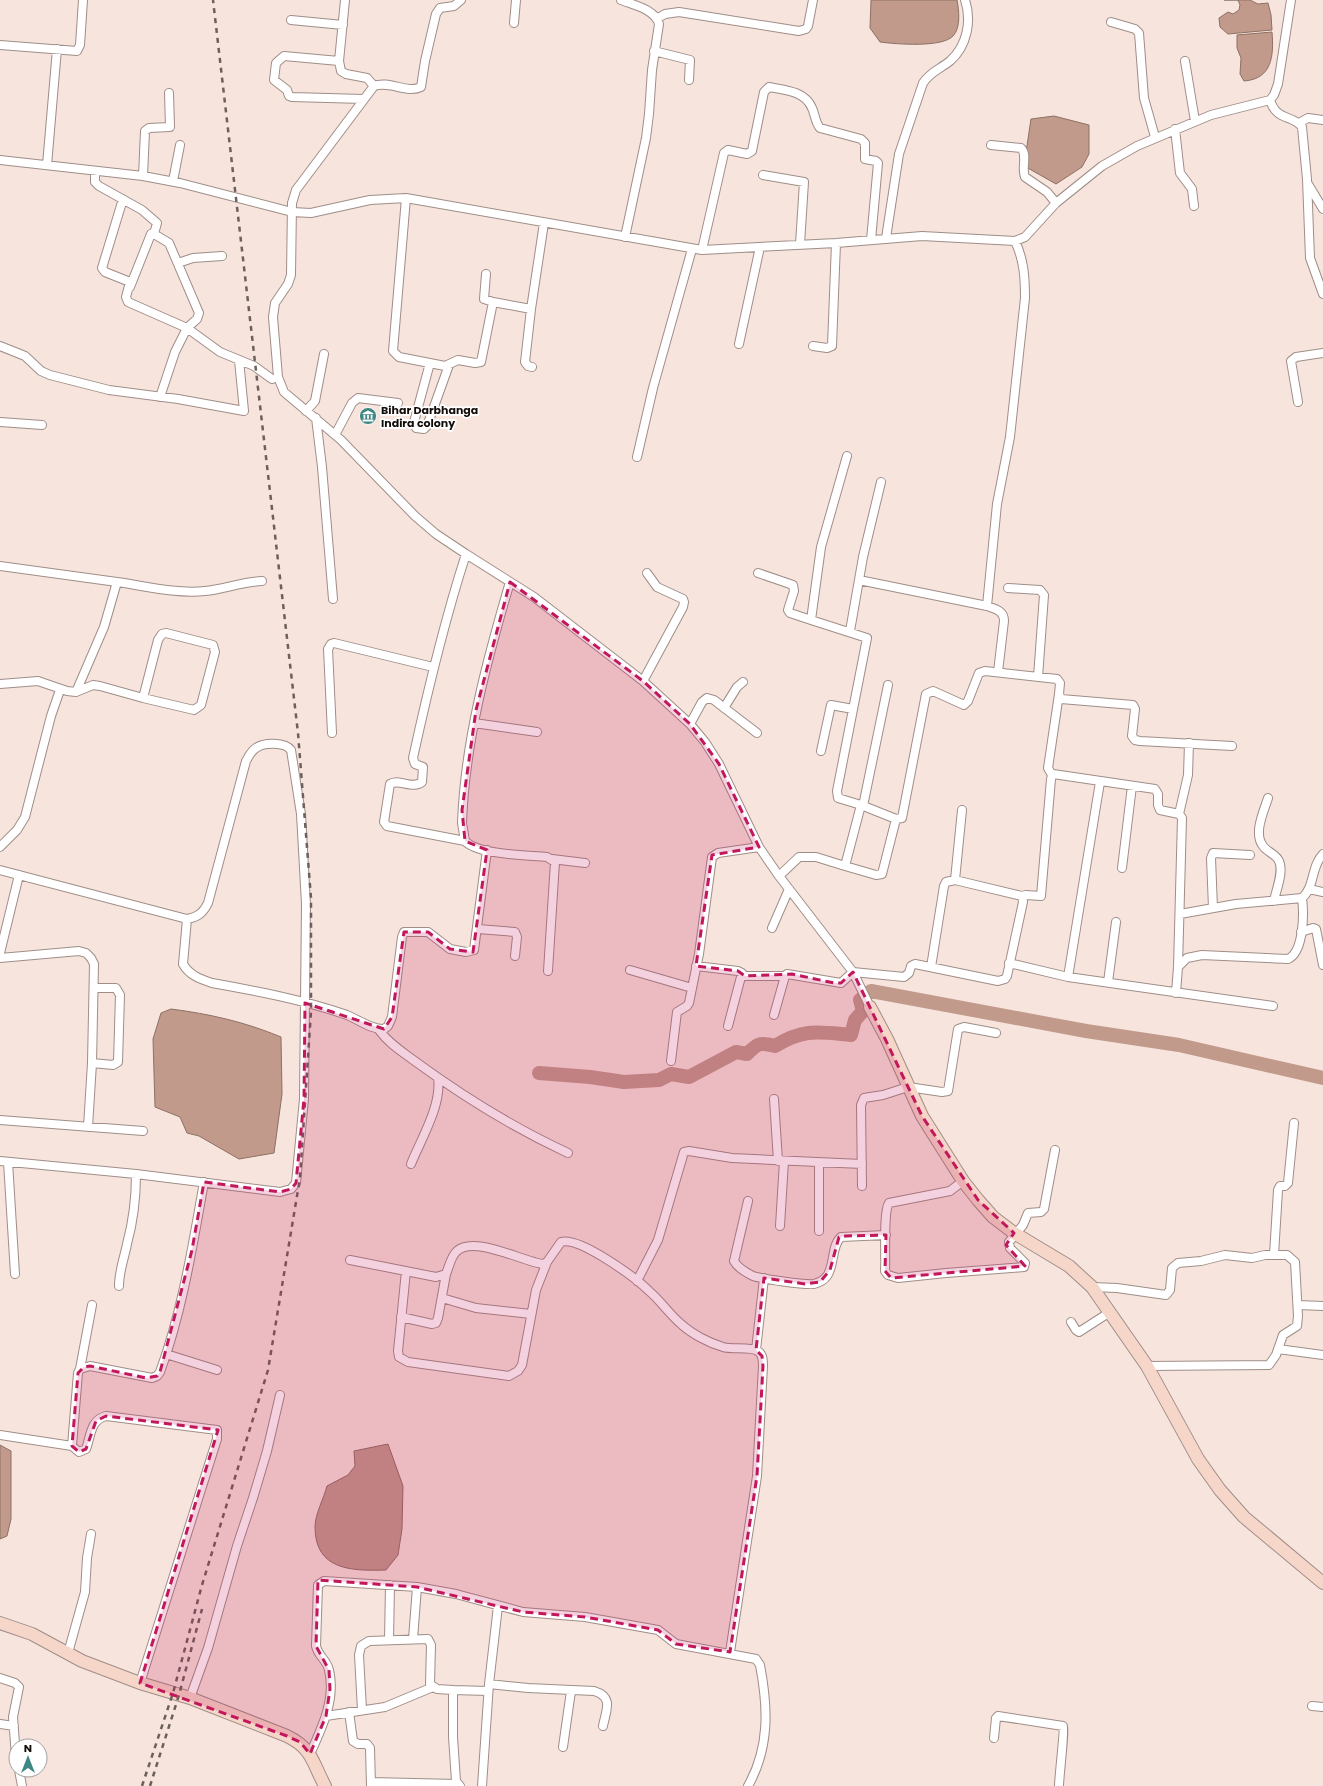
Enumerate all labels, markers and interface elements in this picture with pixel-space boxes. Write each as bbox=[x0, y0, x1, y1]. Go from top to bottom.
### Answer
place label: Bihar Darbhanga Indira colony bbox=[381, 402, 478, 431]
museum icon: Bihar Darbhanga Indira colony bbox=[358, 406, 378, 426]
north arrow bbox=[8, 1738, 48, 1778]
text: N bbox=[24, 1740, 32, 1756]

